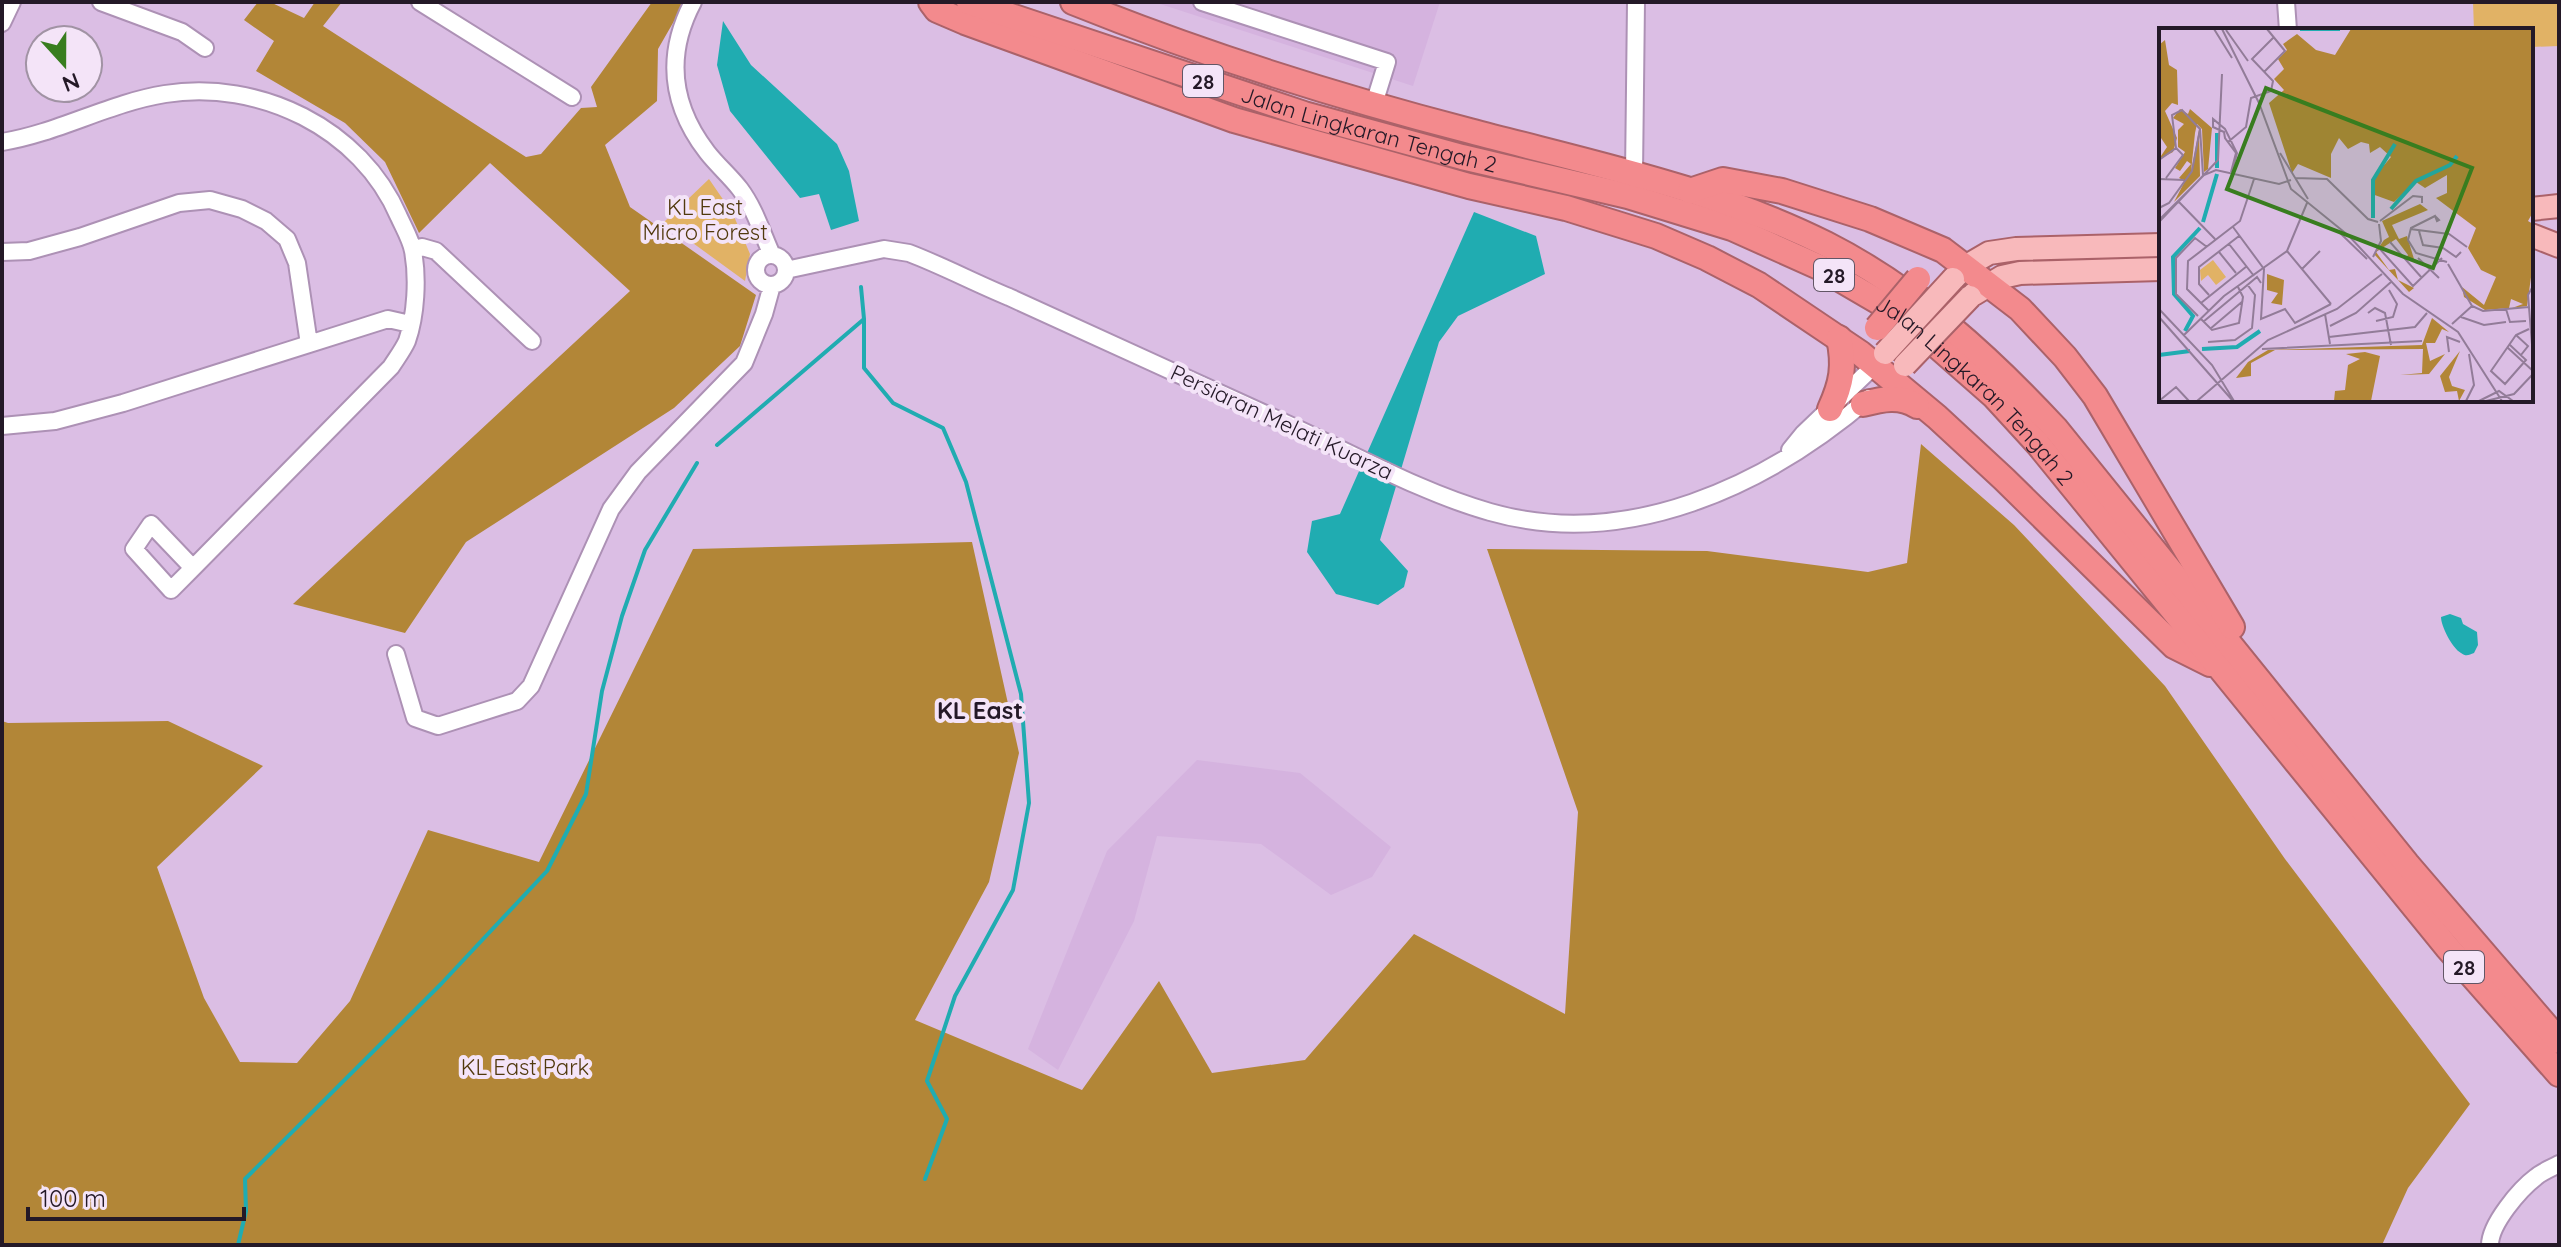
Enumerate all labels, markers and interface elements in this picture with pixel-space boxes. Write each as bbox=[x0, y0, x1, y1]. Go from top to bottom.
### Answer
north arrow bbox=[24, 24, 104, 104]
inset map bbox=[2159, 28, 2533, 402]
road number: 28 bbox=[1183, 65, 1223, 97]
text: N bbox=[59, 67, 84, 99]
street label: Jalan Lingkaran Tengah 2 bbox=[1237, 80, 1500, 179]
park label: KL East Micro Forest bbox=[642, 193, 768, 246]
road number: 28 bbox=[1814, 259, 1854, 291]
street label: Jalan Lingkaran Tengah 2 bbox=[1871, 289, 2080, 491]
street label: Persiaran Melati Kuarza bbox=[1166, 358, 1398, 486]
district label: KL East bbox=[937, 695, 1023, 725]
road number: 28 bbox=[2444, 951, 2484, 983]
park label: KL East Park bbox=[461, 1053, 589, 1081]
scale bar bbox=[28, 1171, 244, 1221]
text: 100 m bbox=[40, 1183, 106, 1213]

